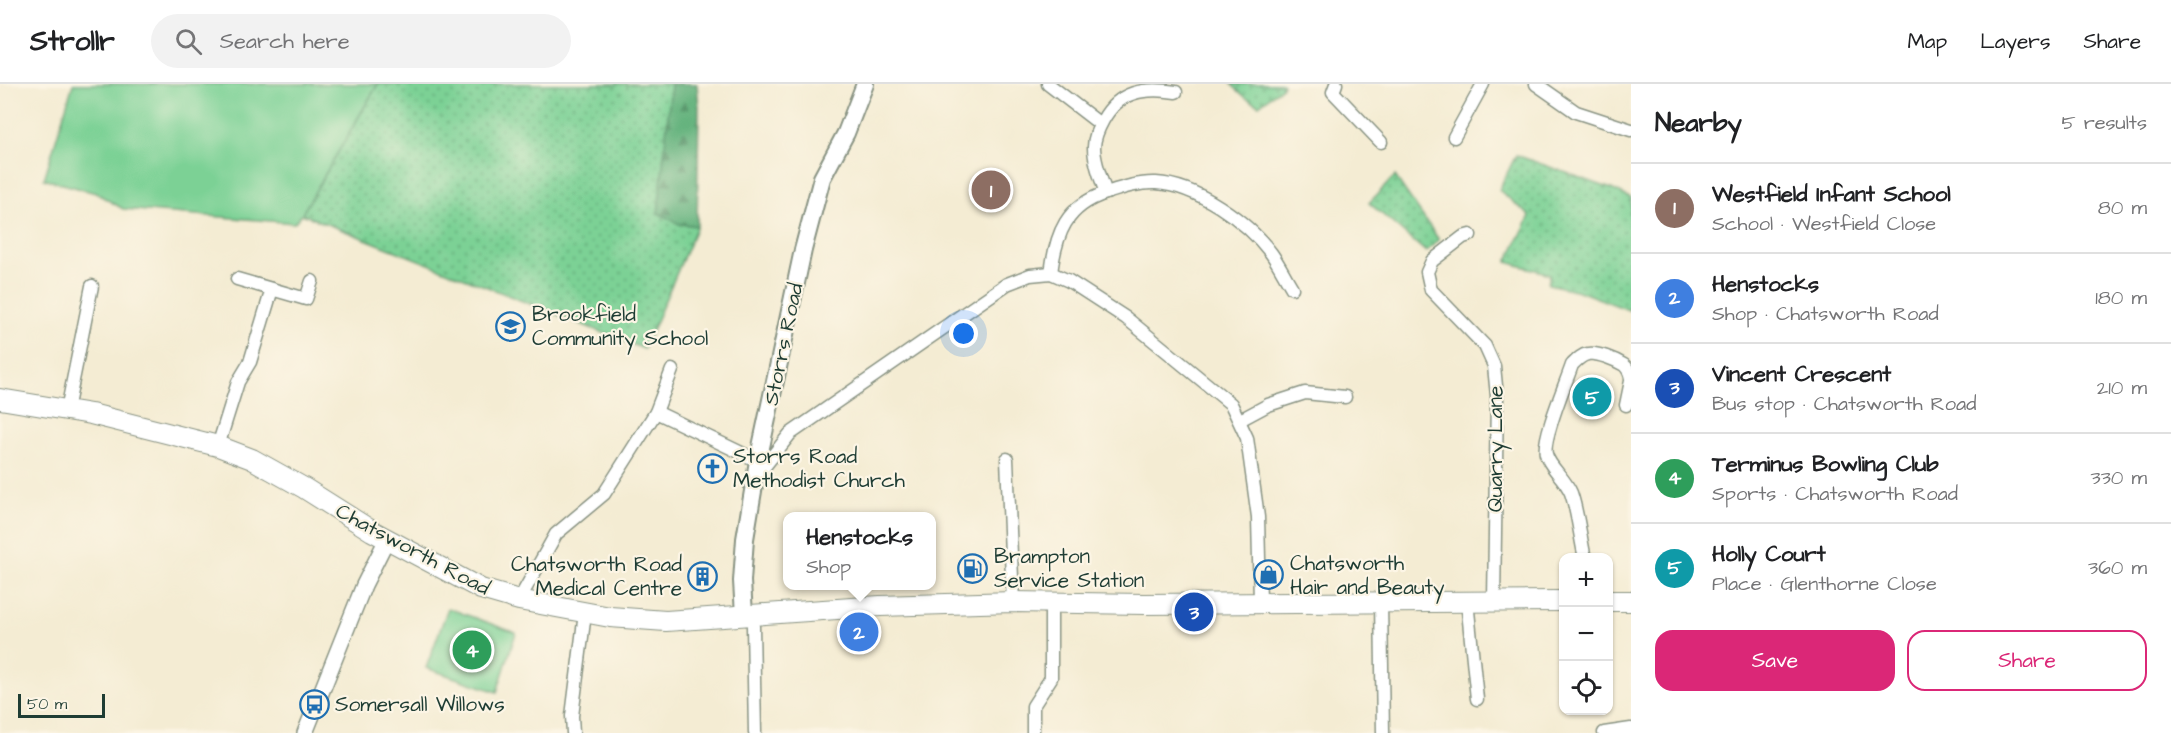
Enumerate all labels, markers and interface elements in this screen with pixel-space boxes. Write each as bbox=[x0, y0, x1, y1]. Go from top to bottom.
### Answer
search box bbox=[151, 14, 571, 68]
text: Strollr bbox=[30, 22, 115, 61]
icon: search bbox=[172, 25, 205, 58]
text: Search here bbox=[220, 26, 350, 57]
text: Map bbox=[1907, 27, 1947, 56]
text: Layers bbox=[1980, 27, 2050, 56]
text: Share bbox=[2083, 27, 2141, 56]
text: Nearby bbox=[1655, 105, 1742, 141]
text: 5 results bbox=[2062, 109, 2147, 137]
pin: 1 bbox=[972, 168, 1010, 212]
text: Westfield Infant School bbox=[1712, 179, 1951, 210]
text: 1 bbox=[1673, 194, 1676, 222]
text: 80 m bbox=[2098, 194, 2147, 222]
text: School · Westfield Close bbox=[1712, 210, 1936, 238]
text: Henstocks bbox=[1712, 269, 1819, 300]
street label: Storrs Road bbox=[756, 280, 811, 408]
text: 2 bbox=[1669, 284, 1680, 312]
text: 180 m bbox=[2095, 284, 2147, 312]
place label: Brookfield Community School bbox=[532, 300, 708, 355]
text: Shop · Chatsworth Road bbox=[1712, 300, 1939, 328]
school or university icon: Brookfield Community School bbox=[495, 310, 527, 342]
your location bbox=[949, 319, 978, 348]
text: Vincent Crescent bbox=[1712, 359, 1891, 390]
pin: 5 bbox=[1572, 374, 1612, 420]
text: 3 bbox=[1669, 374, 1680, 402]
text: 210 m bbox=[2097, 374, 2147, 402]
street label: Quarry Lane bbox=[1481, 386, 1512, 512]
text: Bus stop · Chatsworth Road bbox=[1712, 390, 1977, 418]
place label: Storrs Road Methodist Church bbox=[733, 442, 906, 495]
text: Terminus Bowling Club bbox=[1712, 449, 1939, 480]
church icon: Storrs Road Methodist Church bbox=[696, 452, 728, 484]
text: 4 bbox=[1668, 464, 1681, 492]
text: 330 m bbox=[2090, 464, 2147, 492]
text: Sports · Chatsworth Road bbox=[1712, 480, 1958, 508]
street label: Chatsworth Road bbox=[331, 497, 495, 602]
popup bbox=[783, 512, 936, 590]
text: Henstocks bbox=[806, 522, 913, 553]
text: Holly Court bbox=[1712, 539, 1826, 570]
place label: Brampton Service Station bbox=[994, 542, 1144, 595]
place label: Chatsworth Hair and Beauty bbox=[1290, 549, 1445, 604]
place label: Chatsworth Road Medical Centre bbox=[511, 550, 682, 603]
fuel station icon: Brampton Service Station bbox=[957, 552, 989, 584]
text: Shop bbox=[806, 553, 851, 581]
map controls bbox=[1559, 553, 1613, 715]
button: + bbox=[1559, 553, 1613, 607]
text: 5 bbox=[1667, 554, 1682, 582]
text: 360 m bbox=[2088, 554, 2147, 582]
shop icon: Chatsworth Hair and Beauty bbox=[1253, 559, 1285, 591]
building icon: Chatsworth Road Medical Centre bbox=[687, 560, 719, 592]
text: Place · Glenthorne Close bbox=[1712, 570, 1937, 598]
pin: 3 bbox=[1174, 590, 1214, 634]
button: − bbox=[1559, 607, 1613, 661]
pin: 2 bbox=[840, 610, 878, 654]
pin: 4 bbox=[452, 628, 492, 672]
button: Save bbox=[1655, 630, 1895, 691]
button: Share bbox=[1907, 630, 2147, 691]
button: locate bbox=[1559, 661, 1613, 715]
bus stop icon: Somersall Willows bbox=[298, 688, 330, 720]
place label: Somersall Willows bbox=[335, 690, 505, 719]
scale bar bbox=[18, 691, 105, 718]
text: 50 m bbox=[27, 693, 67, 715]

